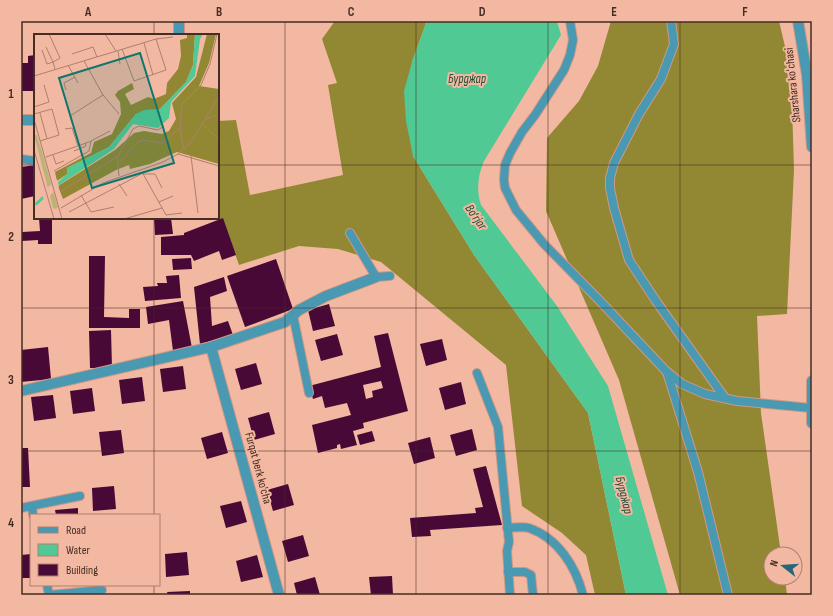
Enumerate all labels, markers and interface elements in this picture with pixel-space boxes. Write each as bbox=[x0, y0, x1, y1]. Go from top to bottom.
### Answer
text: A bbox=[84, 4, 92, 20]
text: B bbox=[216, 4, 222, 20]
text: C bbox=[348, 4, 355, 20]
text: D bbox=[479, 4, 486, 20]
text: E bbox=[611, 4, 617, 20]
text: F bbox=[742, 4, 748, 20]
inset map bbox=[34, 34, 219, 219]
street label: Sharshara koʻchasi bbox=[782, 47, 804, 123]
water label: Бурджар bbox=[448, 71, 487, 87]
text: 1 bbox=[8, 86, 14, 102]
water label: Bo‘rjar bbox=[462, 201, 491, 234]
text: 2 bbox=[8, 229, 14, 245]
text: 3 bbox=[8, 372, 14, 388]
street label: Furqat berk ko'cha bbox=[241, 431, 275, 506]
water label: Бурджар bbox=[612, 475, 637, 516]
legend bbox=[30, 514, 160, 586]
text: 4 bbox=[8, 515, 14, 531]
text: Road bbox=[66, 523, 86, 538]
text: Water bbox=[66, 543, 90, 558]
north arrow bbox=[763, 546, 803, 586]
text: N bbox=[767, 558, 781, 568]
text: Building bbox=[66, 563, 98, 578]

